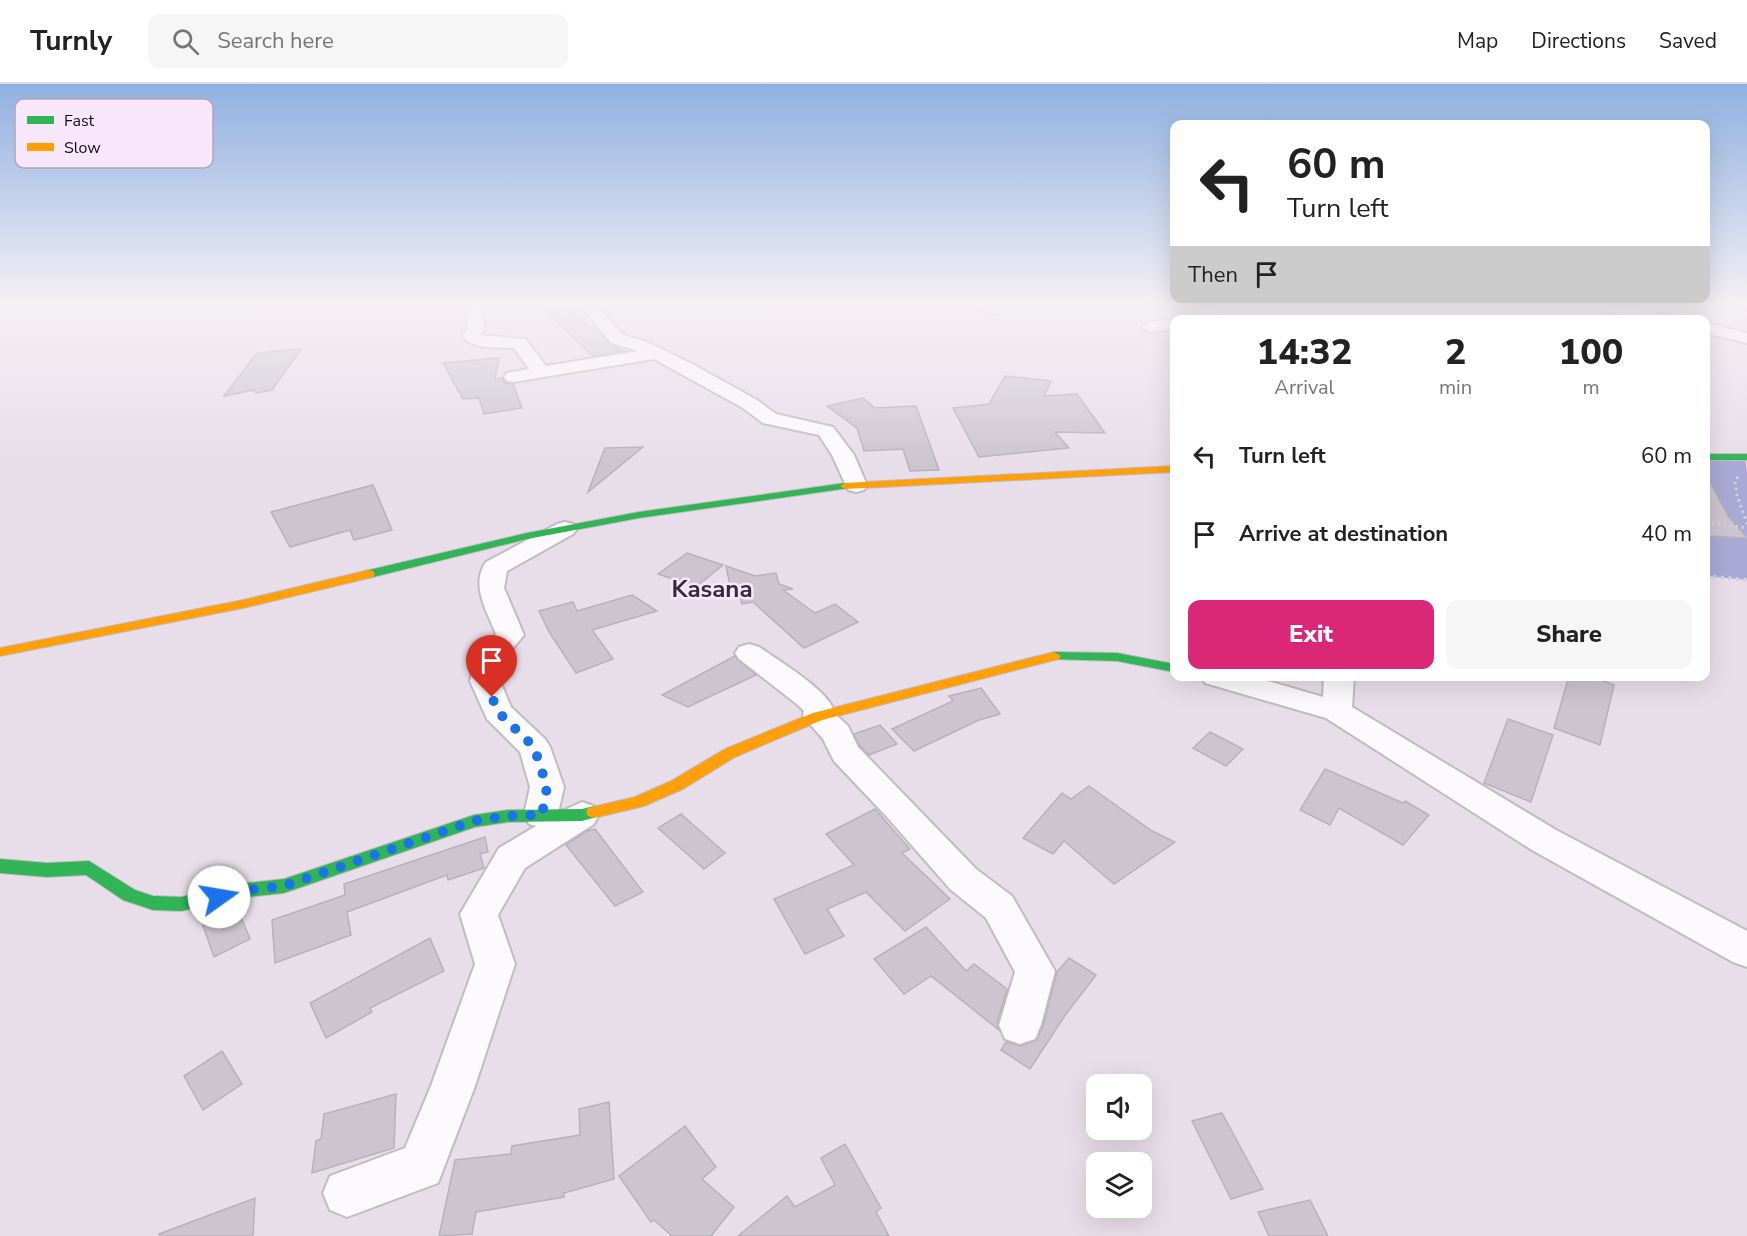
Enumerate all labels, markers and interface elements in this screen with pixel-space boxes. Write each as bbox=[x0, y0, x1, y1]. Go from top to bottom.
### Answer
search box bbox=[148, 14, 568, 68]
text: Turnly bbox=[30, 22, 112, 60]
icon: search bbox=[169, 25, 202, 58]
text: Search here bbox=[217, 26, 334, 56]
text: Map bbox=[1457, 27, 1498, 55]
text: Directions bbox=[1531, 27, 1626, 55]
text: Saved bbox=[1659, 27, 1717, 55]
legend bbox=[15, 99, 213, 168]
text: Fast bbox=[64, 110, 95, 132]
text: 60 m bbox=[1287, 136, 1386, 193]
text: Slow bbox=[64, 137, 101, 159]
icon: left bbox=[1188, 144, 1266, 222]
text: Turn left bbox=[1287, 190, 1388, 227]
icon: arrive bbox=[1250, 258, 1283, 291]
text: Then bbox=[1188, 260, 1238, 290]
text: 14:32 bbox=[1257, 328, 1352, 377]
text: 2 bbox=[1445, 328, 1466, 377]
text: 100 bbox=[1559, 328, 1623, 377]
text: Arrival bbox=[1274, 374, 1335, 401]
text: min bbox=[1439, 374, 1472, 401]
text: m bbox=[1582, 374, 1600, 401]
icon: left bbox=[1188, 440, 1221, 473]
text: Turn left bbox=[1239, 441, 1326, 471]
text: 60 m bbox=[1641, 441, 1692, 471]
icon: arrive bbox=[1188, 518, 1221, 551]
text: Arrive at destination bbox=[1239, 519, 1448, 549]
text: 40 m bbox=[1641, 519, 1692, 549]
district label: Kasana bbox=[671, 573, 753, 605]
button: Exit bbox=[1188, 600, 1434, 669]
button: Share bbox=[1446, 600, 1692, 669]
pin bbox=[466, 635, 517, 697]
icon: arrive bbox=[475, 644, 508, 677]
position arrow bbox=[187, 865, 251, 929]
map controls bbox=[1086, 1074, 1152, 1218]
button: sound bbox=[1086, 1074, 1152, 1140]
button: layers bbox=[1086, 1152, 1152, 1218]

